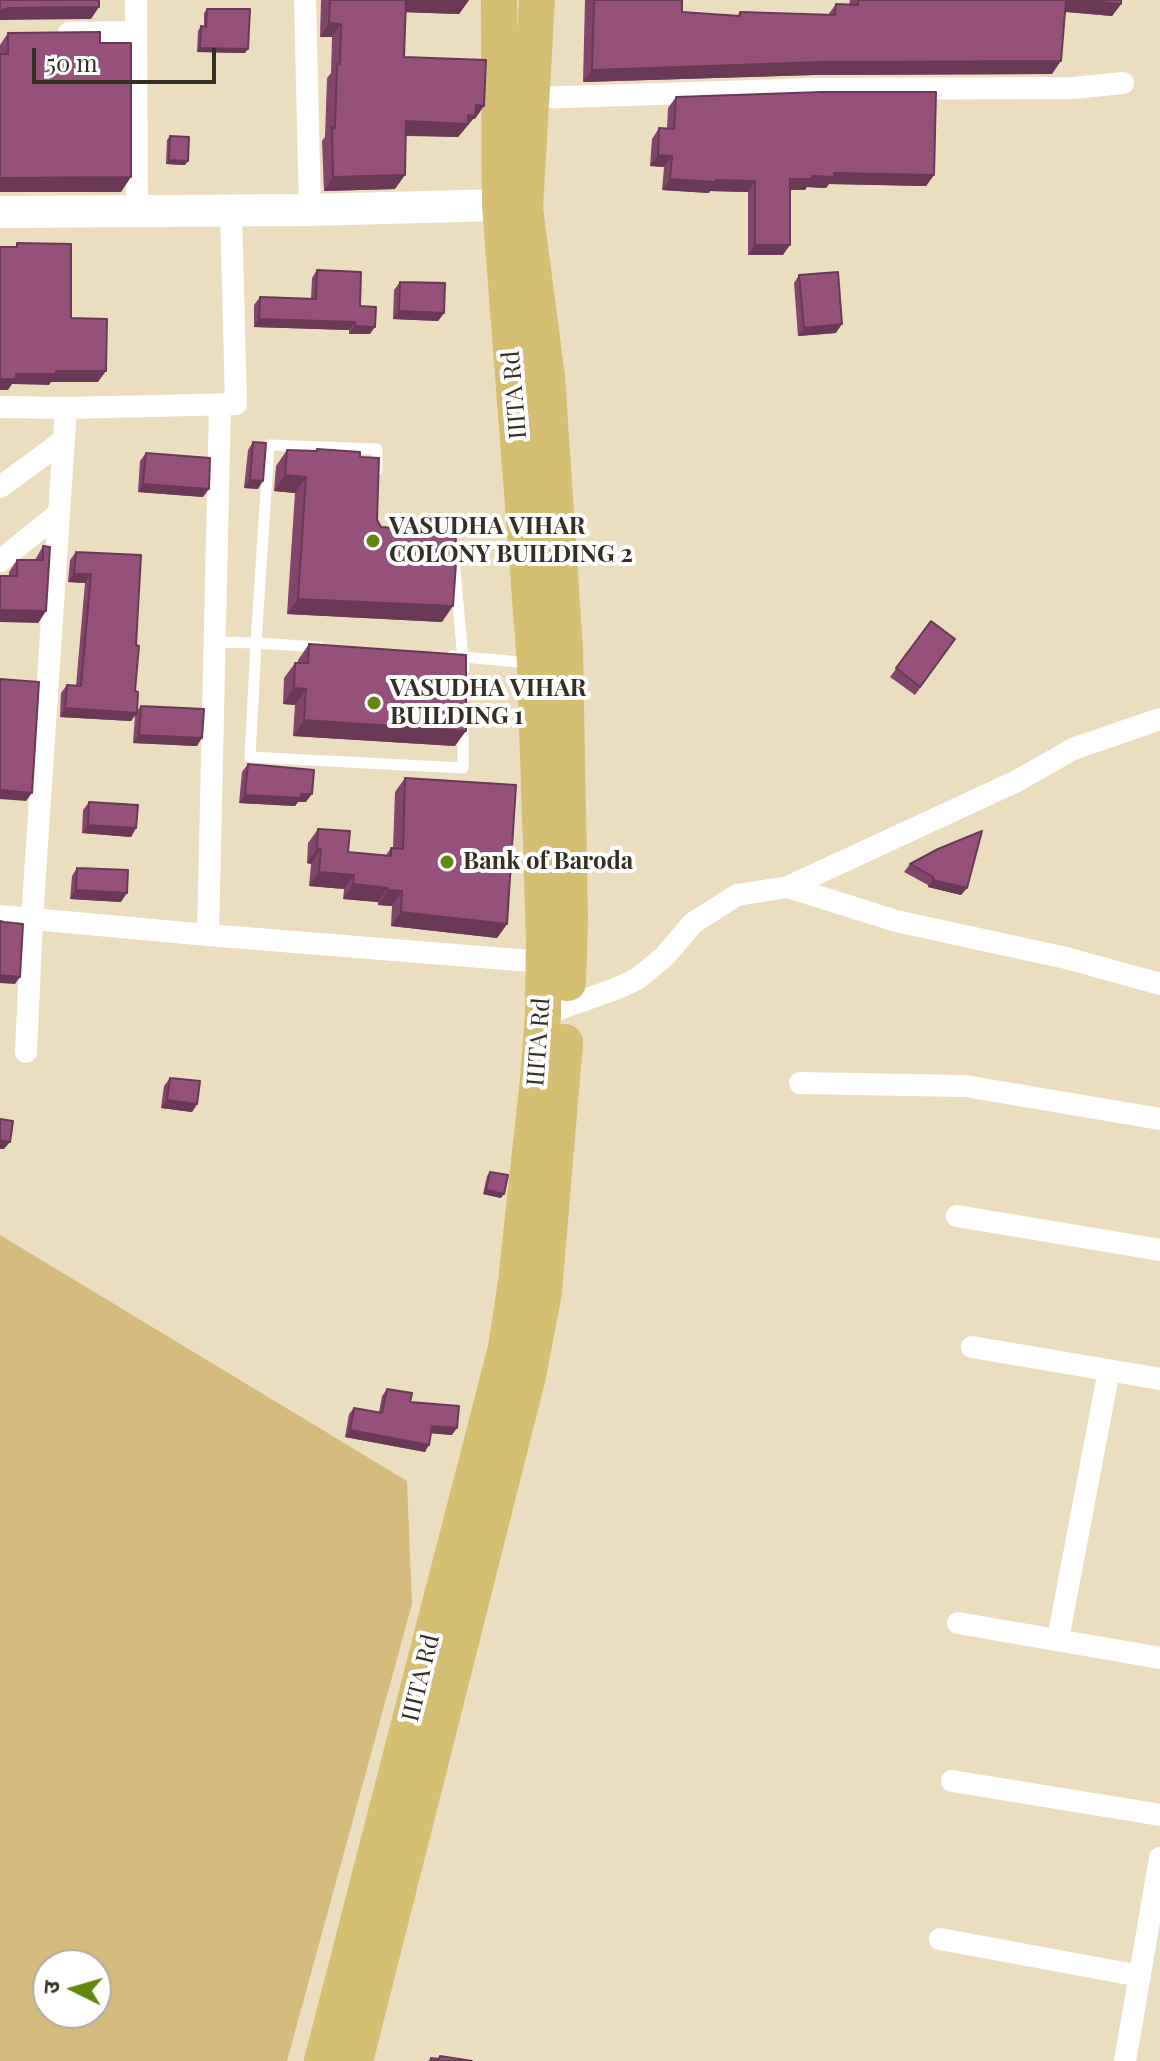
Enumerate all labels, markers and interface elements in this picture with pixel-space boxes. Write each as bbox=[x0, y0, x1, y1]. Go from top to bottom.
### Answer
scale bar bbox=[36, 32, 220, 82]
text: 50 m bbox=[46, 46, 98, 78]
street label: IIITA Rd bbox=[497, 350, 533, 440]
place label: VASUDHA VIHAR COLONY BUILDING 2 bbox=[389, 513, 633, 569]
marker: VASUDHA VIHAR COLONY BUILDING 2 bbox=[364, 532, 382, 550]
place label: VASUDHA VIHAR BUILDING 1 bbox=[390, 675, 586, 731]
marker: VASUDHA VIHAR BUILDING 1 bbox=[365, 694, 383, 712]
place label: Bank of Baroda bbox=[463, 848, 633, 876]
marker: Bank of Baroda bbox=[438, 853, 456, 871]
street label: IIITA Rd bbox=[522, 997, 556, 1087]
street label: IIITA Rd bbox=[396, 1631, 446, 1725]
north arrow bbox=[32, 1949, 112, 2029]
text: उ bbox=[35, 1979, 66, 1995]

